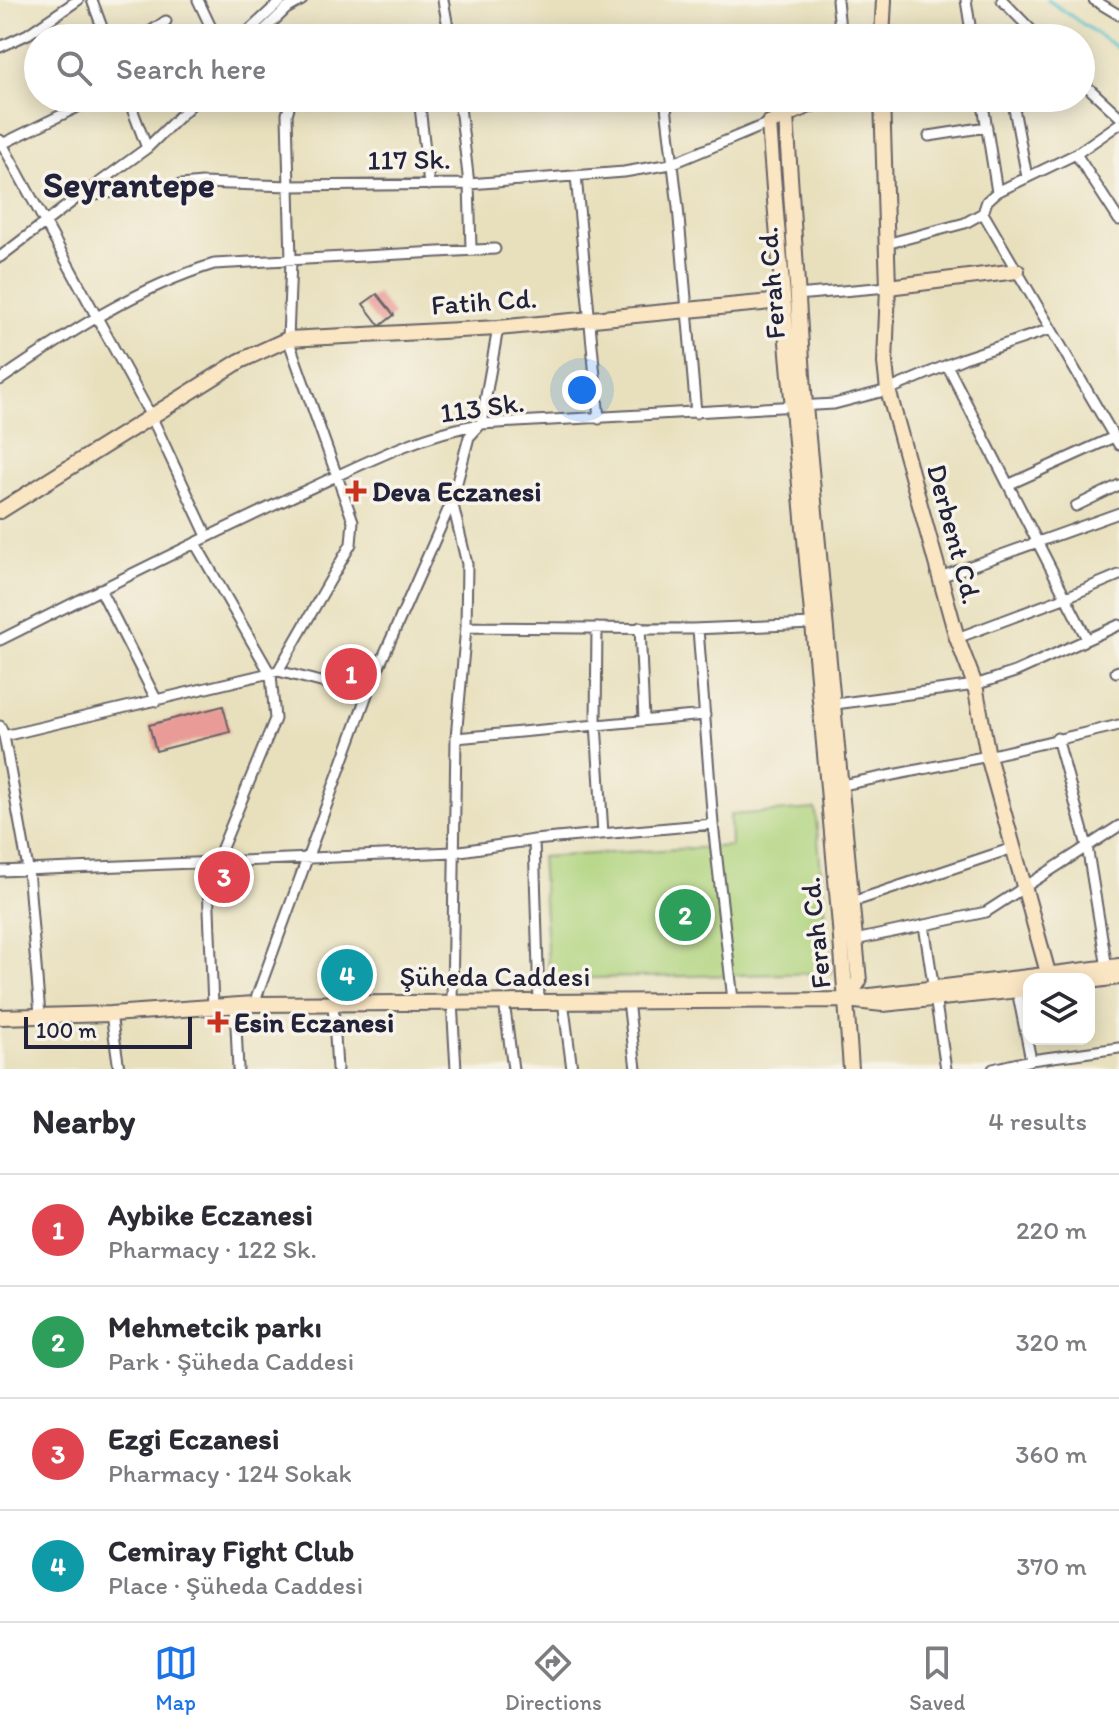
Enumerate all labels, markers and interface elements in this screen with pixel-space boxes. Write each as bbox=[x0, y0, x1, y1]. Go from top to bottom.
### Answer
search box bbox=[24, 24, 1095, 112]
icon: search bbox=[52, 46, 96, 90]
text: Search here bbox=[116, 50, 266, 87]
street label: 117 Sk. bbox=[367, 141, 451, 177]
district label: Seyrantepe bbox=[43, 163, 215, 206]
street label: Ferah Cd. bbox=[750, 226, 792, 340]
street label: Fatih Cd. bbox=[430, 280, 538, 322]
your location bbox=[562, 370, 602, 410]
street label: 113 Sk. bbox=[438, 384, 526, 430]
street label: Derbent Cd. bbox=[920, 460, 990, 608]
place label: Deva Eczanesi bbox=[372, 474, 541, 508]
marker: Deva Eczanesi bbox=[347, 482, 365, 500]
pin: 1 bbox=[325, 644, 377, 704]
pin: 3 bbox=[198, 847, 250, 907]
street label: Ferah Cd. bbox=[792, 875, 838, 991]
pin: 2 bbox=[659, 885, 711, 945]
pin: 4 bbox=[321, 945, 373, 1005]
street label: Şüheda Caddesi bbox=[400, 959, 590, 993]
map controls bbox=[1023, 973, 1095, 1045]
button: layers bbox=[1023, 973, 1095, 1045]
place label: Esin Eczanesi bbox=[234, 1005, 394, 1039]
scale bar bbox=[24, 1013, 192, 1049]
marker: Esin Eczanesi bbox=[209, 1013, 227, 1031]
text: 100 m bbox=[36, 1017, 97, 1044]
text: Nearby bbox=[32, 1101, 135, 1142]
text: 4 results bbox=[988, 1105, 1087, 1137]
text: Aybike Eczanesi bbox=[108, 1196, 313, 1233]
text: 1 bbox=[52, 1214, 64, 1246]
text: 220 m bbox=[1016, 1214, 1087, 1246]
text: Pharmacy · 122 Sk. bbox=[108, 1233, 317, 1265]
text: Mehmetcik parkı bbox=[108, 1308, 322, 1345]
text: 2 bbox=[51, 1326, 65, 1358]
text: 320 m bbox=[1015, 1326, 1087, 1358]
text: Park · Şüheda Caddesi bbox=[108, 1345, 354, 1377]
text: Ezgi Eczanesi bbox=[108, 1420, 279, 1457]
text: 3 bbox=[51, 1438, 65, 1470]
text: 360 m bbox=[1015, 1438, 1087, 1470]
text: Pharmacy · 124 Sokak bbox=[108, 1457, 352, 1489]
text: Cemiray Fight Club bbox=[108, 1532, 354, 1569]
text: 4 bbox=[50, 1550, 66, 1582]
text: 370 m bbox=[1016, 1550, 1087, 1582]
text: Place · Şüheda Caddesi bbox=[108, 1569, 363, 1601]
tab: Map bbox=[154, 1641, 198, 1716]
tab: Directions bbox=[505, 1641, 602, 1716]
tab: Saved bbox=[909, 1641, 965, 1716]

